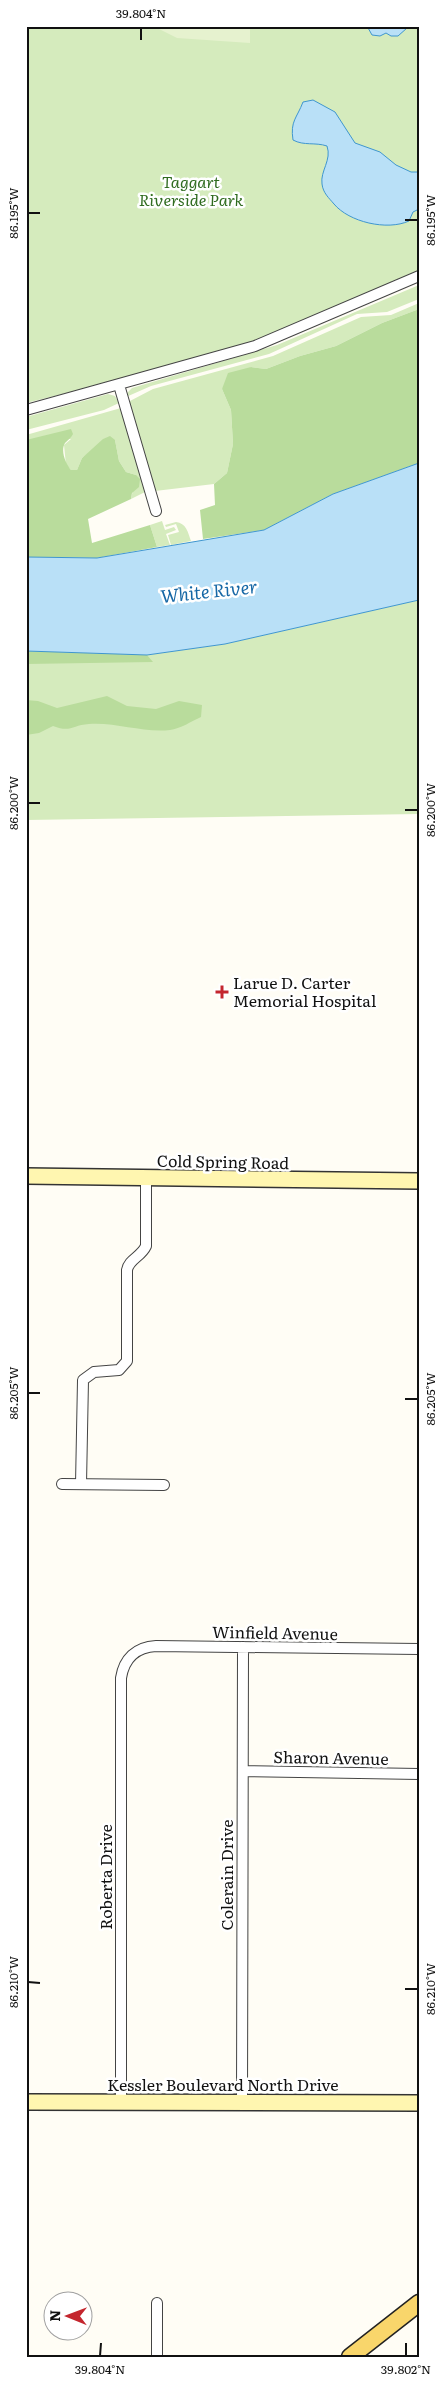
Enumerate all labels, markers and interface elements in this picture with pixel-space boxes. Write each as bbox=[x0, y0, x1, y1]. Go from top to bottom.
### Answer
text: 39.804°N bbox=[116, 4, 166, 22]
park label: Taggart Riverside Park bbox=[139, 169, 244, 211]
text: 86.195°W bbox=[4, 187, 22, 239]
text: 86.195°W bbox=[421, 194, 439, 246]
water label: White River bbox=[159, 572, 259, 609]
text: 86.200°W bbox=[4, 776, 22, 830]
text: 86.200°W bbox=[421, 783, 439, 837]
place label: Larue D. Carter Memorial Hospital bbox=[233, 970, 376, 1012]
marker: Larue D. Carter Memorial Hospital bbox=[215, 985, 229, 999]
street label: Cold Spring Road bbox=[157, 1148, 290, 1174]
text: 86.205°W bbox=[4, 1366, 22, 1420]
text: 86.205°W bbox=[421, 1372, 439, 1426]
street label: Winfield Avenue bbox=[212, 1619, 338, 1645]
street label: Sharon Avenue bbox=[273, 1744, 389, 1770]
street label: Colerain Drive bbox=[214, 1819, 238, 1931]
street label: Roberta Drive bbox=[93, 1824, 117, 1930]
text: 86.210°W bbox=[4, 1956, 22, 2008]
text: 86.210°W bbox=[421, 1963, 439, 2015]
street label: Kessler Boulevard North Drive bbox=[107, 2072, 339, 2096]
north arrow bbox=[42, 2290, 92, 2340]
text: N bbox=[44, 2309, 64, 2322]
text: 39.804°N bbox=[75, 2360, 125, 2378]
text: 39.802°N bbox=[381, 2360, 431, 2378]

